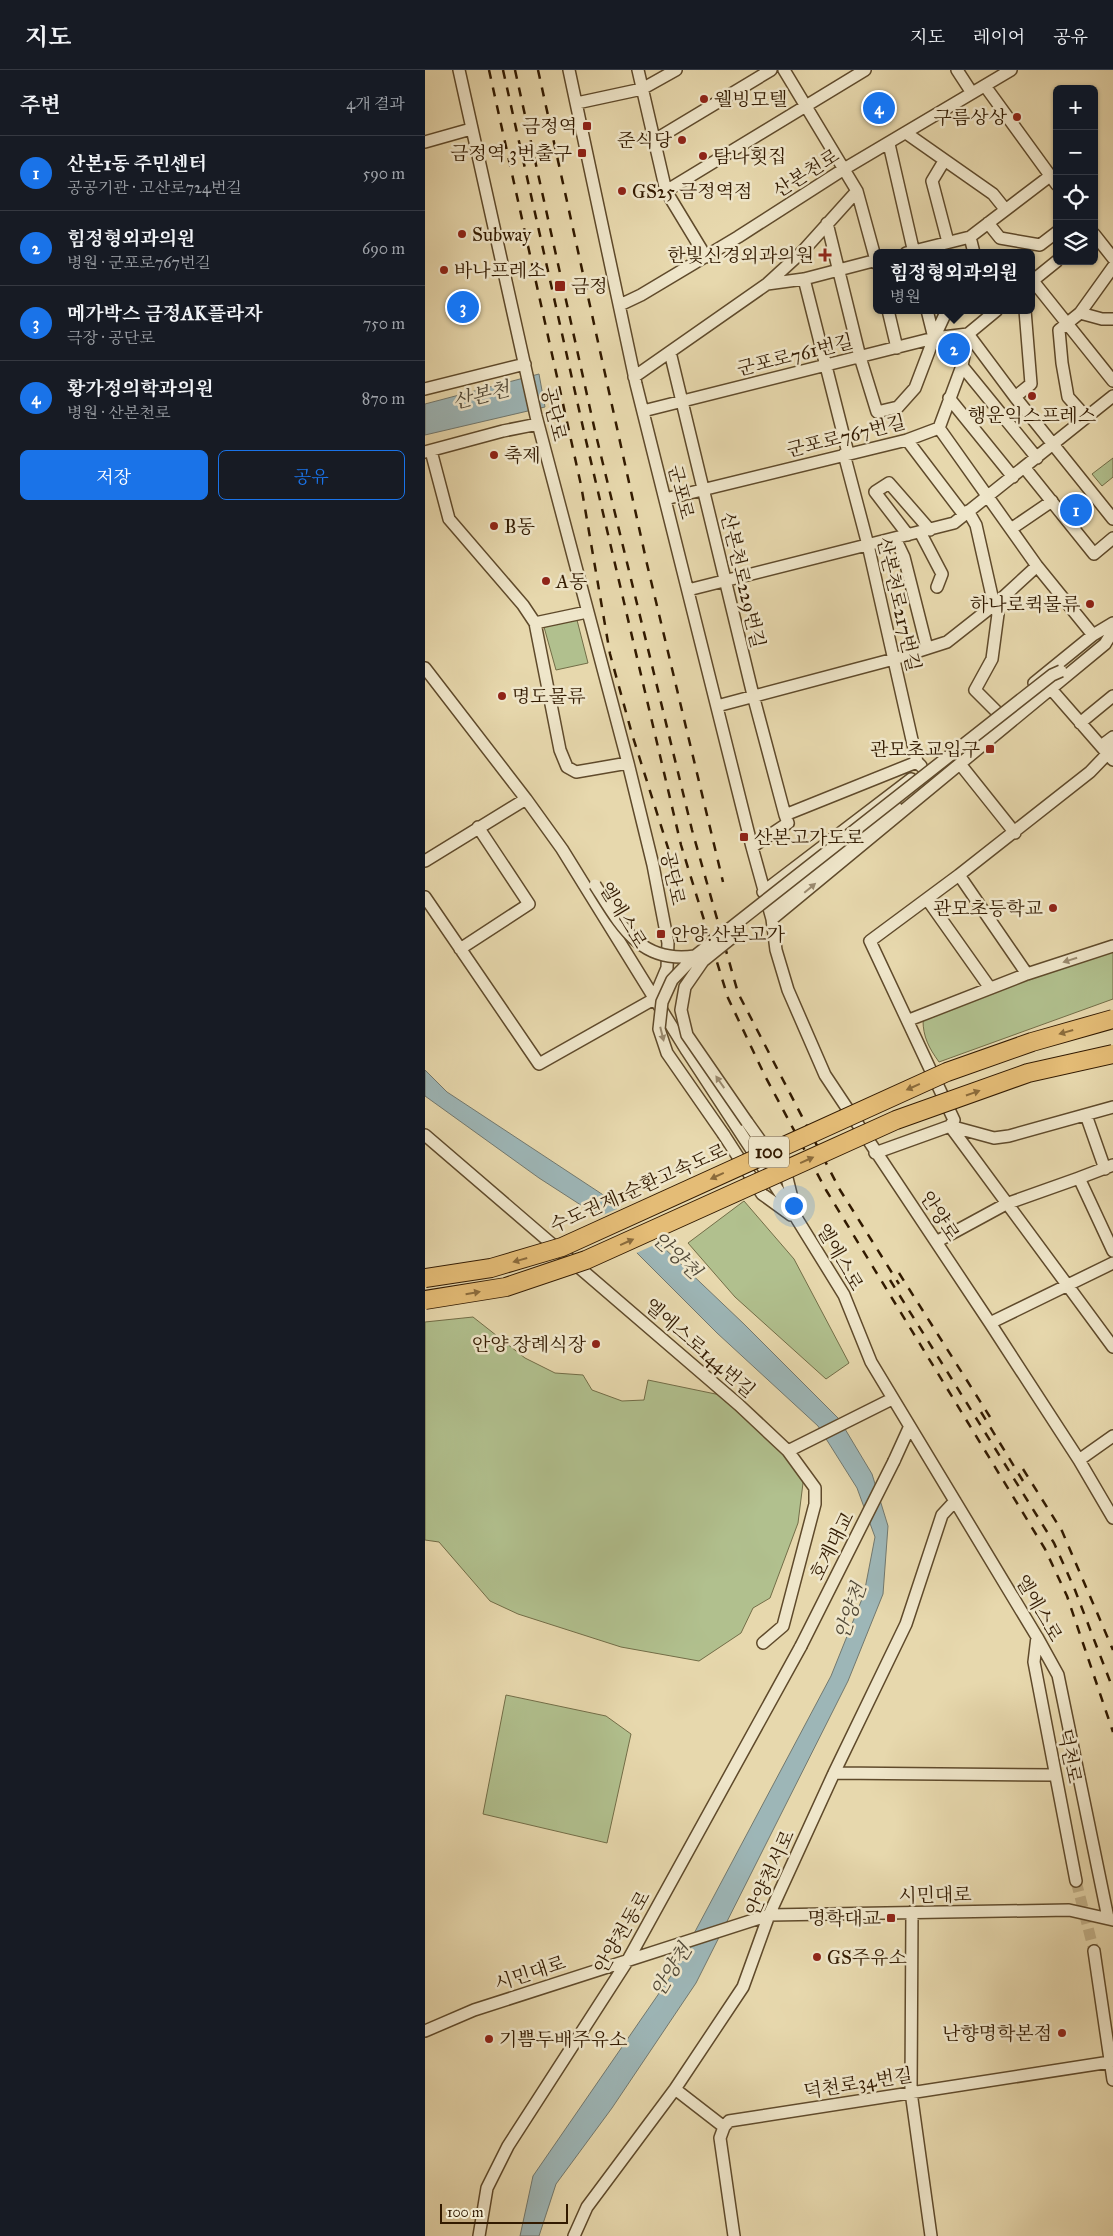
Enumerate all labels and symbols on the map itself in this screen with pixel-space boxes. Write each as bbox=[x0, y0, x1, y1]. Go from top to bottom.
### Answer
place label: 웰빙모텔 bbox=[714, 88, 787, 111]
pin: 4 bbox=[863, 89, 895, 127]
marker: 웰빙모텔 bbox=[698, 93, 710, 105]
place label: 구름상상 bbox=[934, 106, 1008, 129]
marker: 구름상상 bbox=[1011, 111, 1023, 123]
place label: 금정역 bbox=[522, 115, 577, 138]
marker: 금정역 bbox=[581, 120, 593, 132]
place label: 준식당 bbox=[617, 129, 673, 152]
marker: 준식당 bbox=[676, 134, 688, 146]
place label: 금정역 3번출구 bbox=[450, 142, 572, 165]
street label: 산본천로 bbox=[769, 144, 843, 202]
place label: 탐나횟집 bbox=[713, 145, 786, 168]
marker: 금정역 3번출구 bbox=[576, 147, 588, 159]
marker: 탐나횟집 bbox=[697, 150, 709, 162]
place label: GS25 금정역점 bbox=[632, 180, 752, 203]
marker: GS25 금정역점 bbox=[616, 185, 628, 197]
place label: Subway bbox=[472, 223, 532, 246]
marker: Subway bbox=[456, 228, 468, 240]
place label: 한빛신경외과의원 bbox=[667, 244, 814, 267]
marker: 한빛신경외과의원 bbox=[818, 248, 832, 262]
place label: 바나프레소 bbox=[454, 259, 546, 282]
marker: 바나프레소 bbox=[438, 264, 450, 276]
place label: 금정 bbox=[571, 275, 608, 298]
marker: 금정 bbox=[553, 279, 567, 293]
pin: 3 bbox=[447, 288, 479, 326]
street label: 군포로761번길 bbox=[734, 329, 856, 381]
pin: 2 bbox=[938, 330, 970, 368]
water label: 산본천 bbox=[450, 376, 514, 414]
street label: 공단로 bbox=[537, 385, 571, 443]
marker: 행운익스프레스 bbox=[1026, 390, 1038, 402]
place label: 행운익스프레스 bbox=[968, 404, 1096, 427]
street label: 군포로767번길 bbox=[784, 410, 908, 462]
place label: 축제 bbox=[504, 444, 541, 467]
marker: 축제 bbox=[488, 449, 500, 461]
street label: 군포로 bbox=[663, 463, 699, 521]
pin: 1 bbox=[1060, 491, 1092, 529]
street label: 산본천로229번길 bbox=[716, 510, 770, 650]
place label: B동 bbox=[504, 515, 536, 538]
marker: B동 bbox=[488, 520, 500, 532]
street label: 산본천로217번길 bbox=[872, 535, 926, 673]
place label: A동 bbox=[555, 570, 588, 593]
marker: A동 bbox=[540, 575, 552, 587]
place label: 하나로퀵물류 bbox=[970, 593, 1081, 616]
marker: 하나로퀵물류 bbox=[1084, 598, 1096, 610]
place label: 명도물류 bbox=[512, 685, 586, 708]
marker: 명도물류 bbox=[496, 690, 508, 702]
place label: 관모초교입구 bbox=[870, 738, 980, 761]
marker: 관모초교입구 bbox=[984, 743, 996, 755]
place label: 산본고가도로 bbox=[754, 826, 864, 849]
marker: 산본고가도로 bbox=[738, 831, 750, 843]
street label: 공단로 bbox=[656, 849, 690, 907]
street label: 엘에스로 bbox=[594, 878, 652, 952]
one-way arrow bbox=[803, 883, 816, 894]
place label: 관모초등학교 bbox=[933, 897, 1043, 920]
marker: 관모초등학교 bbox=[1047, 902, 1059, 914]
place label: 안양.산본고가 bbox=[671, 923, 786, 946]
marker: 안양.산본고가 bbox=[655, 928, 667, 940]
one-way arrow bbox=[1063, 957, 1078, 964]
one-way arrow bbox=[658, 1026, 666, 1041]
one-way arrow bbox=[1058, 1029, 1073, 1037]
one-way arrow bbox=[715, 1075, 725, 1088]
one-way arrow bbox=[906, 1083, 920, 1091]
one-way arrow bbox=[966, 1089, 981, 1096]
road number: 100 bbox=[749, 1136, 789, 1168]
street label: 수도권제1순환고속도로 bbox=[546, 1139, 730, 1237]
one-way arrow bbox=[800, 1156, 814, 1164]
one-way arrow bbox=[710, 1172, 724, 1180]
street label: 안양로 bbox=[915, 1187, 965, 1245]
your location bbox=[781, 1193, 807, 1219]
street label: 엘에스로 bbox=[812, 1219, 868, 1295]
water label: 안양천 bbox=[648, 1226, 708, 1285]
one-way arrow bbox=[620, 1237, 634, 1245]
one-way arrow bbox=[512, 1256, 527, 1264]
one-way arrow bbox=[466, 1288, 482, 1296]
street label: 엘에스로144번길 bbox=[640, 1294, 760, 1402]
place label: 안양 장례식장 bbox=[472, 1333, 587, 1356]
marker: 안양 장례식장 bbox=[590, 1338, 602, 1350]
street label: 호계대교 bbox=[805, 1508, 859, 1584]
street label: 엘에스로 bbox=[1011, 1570, 1067, 1646]
water label: 안양천 bbox=[829, 1578, 871, 1642]
street label: 덕천로 bbox=[1053, 1727, 1087, 1785]
street label: 안양천서로 bbox=[741, 1826, 799, 1920]
street label: 시민대로 bbox=[898, 1883, 972, 1907]
street label: 안양천동로 bbox=[589, 1887, 655, 1977]
place label: 명학대교 bbox=[808, 1907, 881, 1930]
marker: 명학대교 bbox=[885, 1912, 897, 1924]
water label: 안양천 bbox=[645, 1938, 697, 2001]
place label: GS주유소 bbox=[827, 1946, 907, 1969]
street label: 시민대로 bbox=[492, 1951, 568, 1995]
marker: GS주유소 bbox=[811, 1951, 823, 1963]
place label: 난향명학본점 bbox=[942, 2022, 1052, 2045]
marker: 난향명학본점 bbox=[1056, 2027, 1068, 2039]
place label: 기쁨두배주유소 bbox=[499, 2028, 627, 2051]
marker: 기쁨두배주유소 bbox=[483, 2033, 495, 2045]
street label: 덕천로34번길 bbox=[802, 2063, 914, 2103]
scale bar bbox=[440, 2201, 567, 2224]

